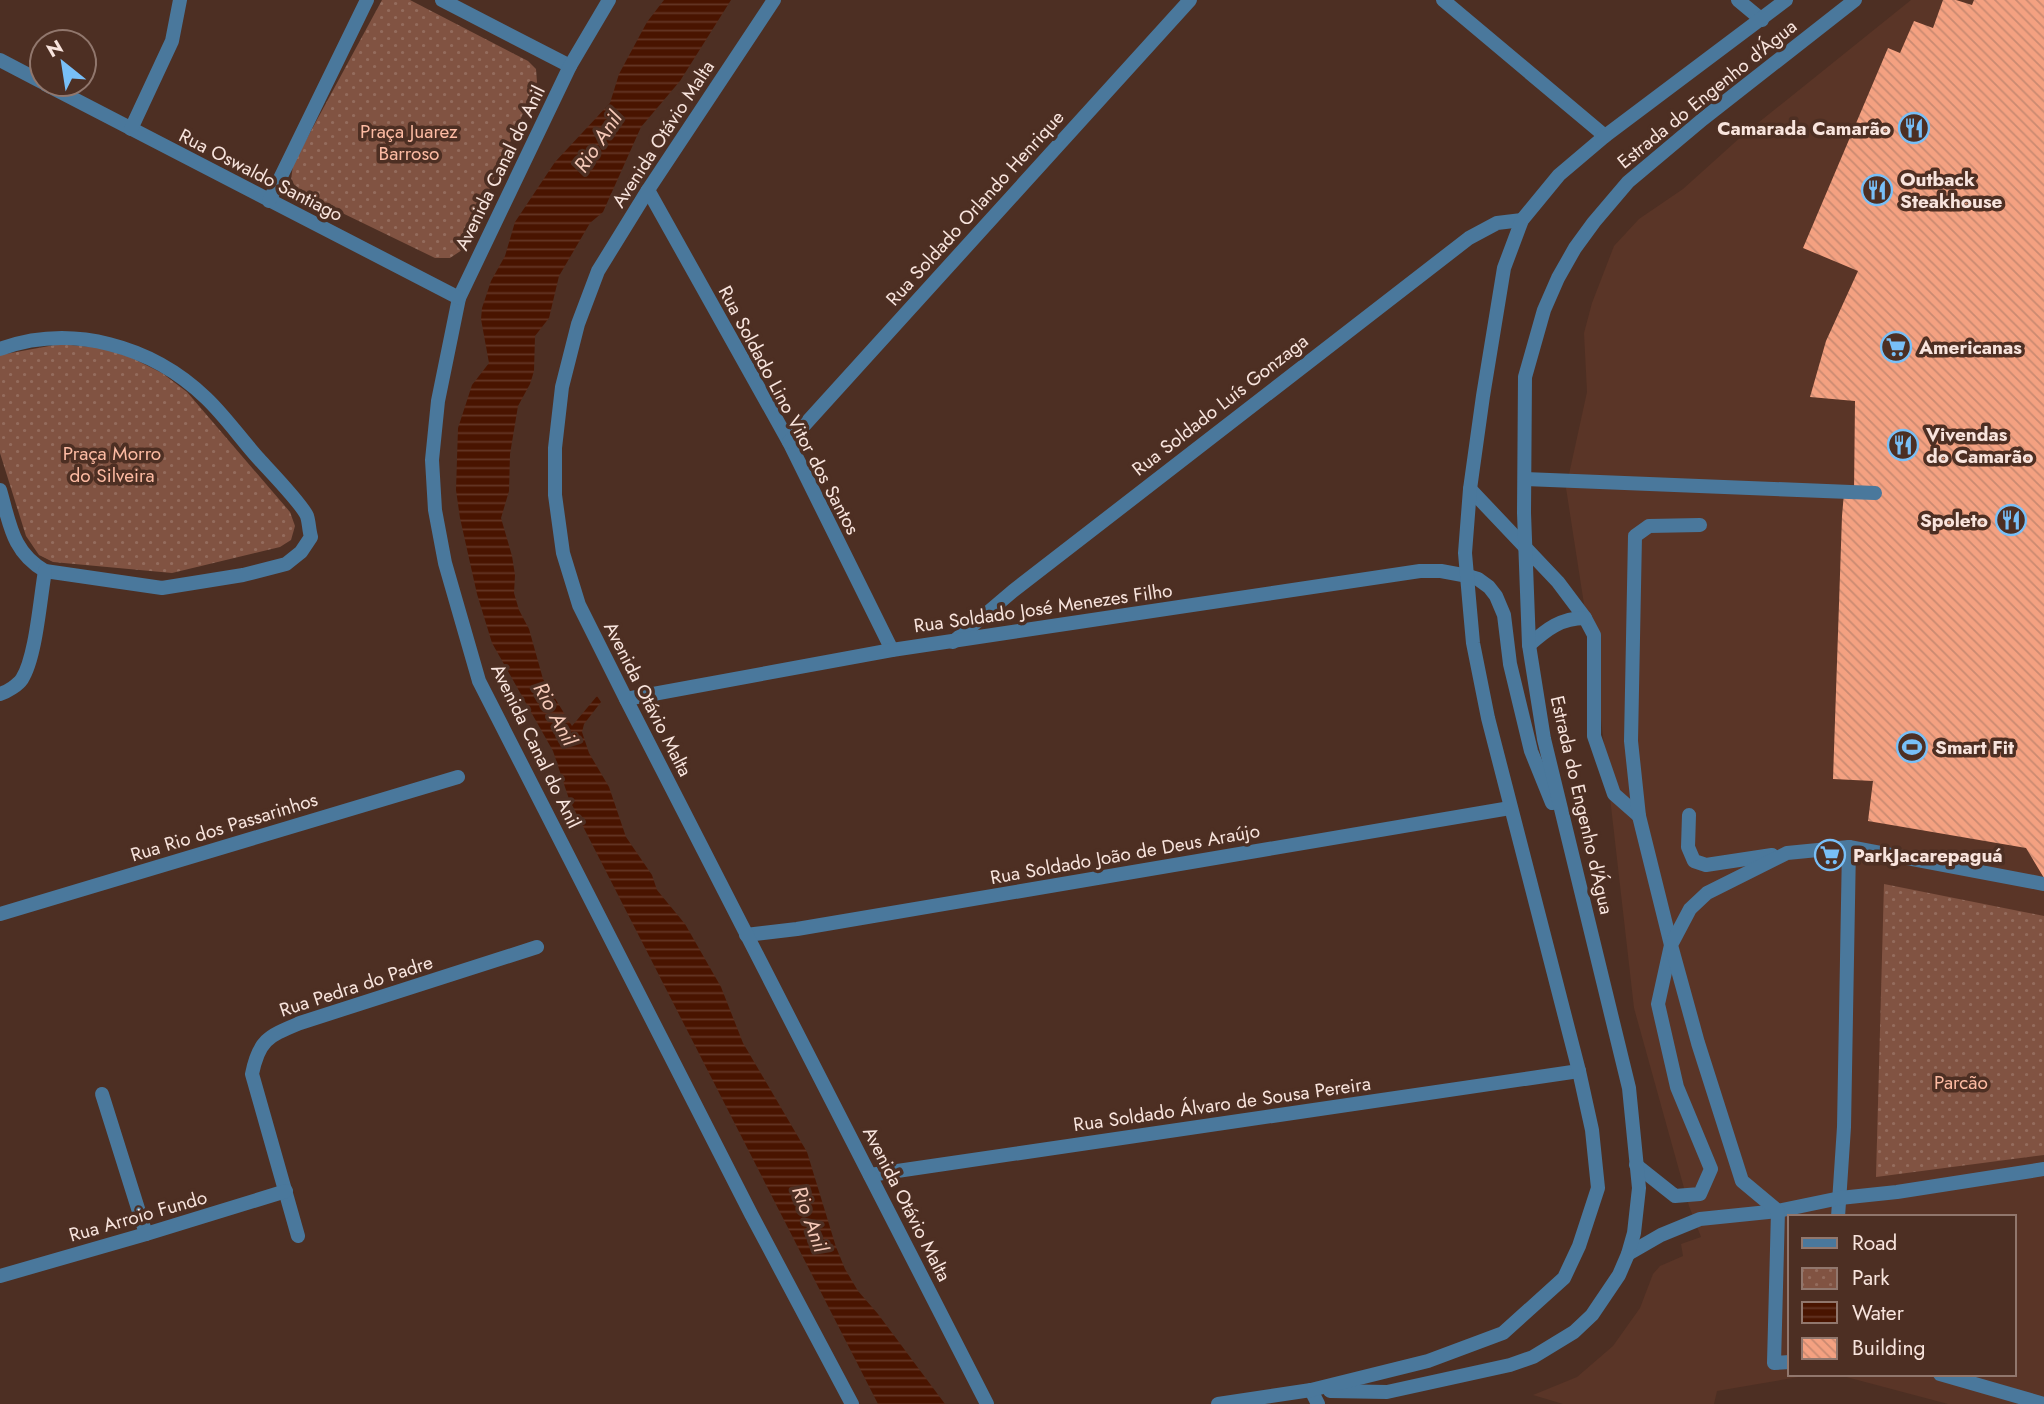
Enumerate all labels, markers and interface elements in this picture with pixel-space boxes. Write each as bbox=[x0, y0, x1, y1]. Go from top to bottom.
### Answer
street label: Estrada do Engenho d'Água bbox=[1612, 13, 1802, 175]
north arrow bbox=[28, 28, 98, 98]
text: N bbox=[41, 33, 68, 64]
street label: Avenida Otávio Malta bbox=[605, 55, 721, 213]
street label: Avenida Canal do Anil bbox=[448, 81, 552, 255]
water label: Rio Anil bbox=[566, 104, 630, 179]
street label: Rua Soldado Orlando Henrique bbox=[880, 104, 1070, 312]
restaurant icon: Camarada Camarão bbox=[1897, 111, 1931, 145]
place label: Camarada Camarão bbox=[1717, 115, 1891, 142]
park label: Praça Juarez Barroso bbox=[360, 118, 458, 167]
street label: Rua Oswaldo Santiago bbox=[174, 122, 348, 228]
place label: Outback Steakhouse bbox=[1900, 166, 2003, 215]
restaurant icon: Outback Steakhouse bbox=[1860, 173, 1894, 207]
street label: Rua Soldado Lino Vitor dos Santos bbox=[712, 281, 866, 540]
street label: Rua Soldado Luís Gonzaga bbox=[1126, 328, 1314, 482]
supermarket icon: Americanas bbox=[1879, 330, 1913, 364]
place label: Americanas bbox=[1918, 334, 2022, 361]
place label: Vivendas do Camarão bbox=[1925, 421, 2033, 470]
restaurant icon: Vivendas do Camarão bbox=[1886, 428, 1920, 462]
park label: Praça Morro do Silveira bbox=[63, 440, 161, 489]
restaurant icon: Spoleto bbox=[1994, 503, 2028, 537]
place label: Spoleto bbox=[1920, 507, 1988, 534]
street label: Rua Soldado José Menezes Filho bbox=[912, 576, 1174, 640]
street label: Avenida Otávio Malta bbox=[597, 617, 699, 781]
street label: Avenida Canal do Anil bbox=[484, 659, 588, 833]
water label: Rio Anil bbox=[526, 677, 585, 752]
street label: Estrada do Engenho d'Água bbox=[1544, 693, 1620, 917]
sports icon: Smart Fit bbox=[1895, 730, 1929, 764]
place label: Smart Fit bbox=[1935, 734, 2014, 761]
street label: Rua Rio dos Passarinhos bbox=[127, 786, 321, 868]
street label: Rua Soldado João de Deus Araújo bbox=[988, 817, 1262, 891]
supermarket icon: ParkJacarepaguá bbox=[1813, 838, 1847, 872]
place label: ParkJacarepaguá bbox=[1853, 842, 2003, 869]
street label: Rua Pedra do Padre bbox=[276, 948, 436, 1024]
park label: Parcão bbox=[1934, 1069, 1988, 1096]
street label: Rua Soldado Álvaro de Sousa Pereira bbox=[1072, 1070, 1372, 1138]
street label: Avenida Otávio Malta bbox=[856, 1122, 958, 1286]
water label: Rio Anil bbox=[784, 1182, 836, 1257]
street label: Rua Arroio Fundo bbox=[66, 1183, 210, 1249]
legend bbox=[1788, 1215, 2016, 1376]
text: Road bbox=[1852, 1228, 1897, 1258]
text: Park bbox=[1852, 1263, 1890, 1293]
text: Water bbox=[1852, 1298, 1905, 1328]
text: Building bbox=[1852, 1333, 1925, 1363]

